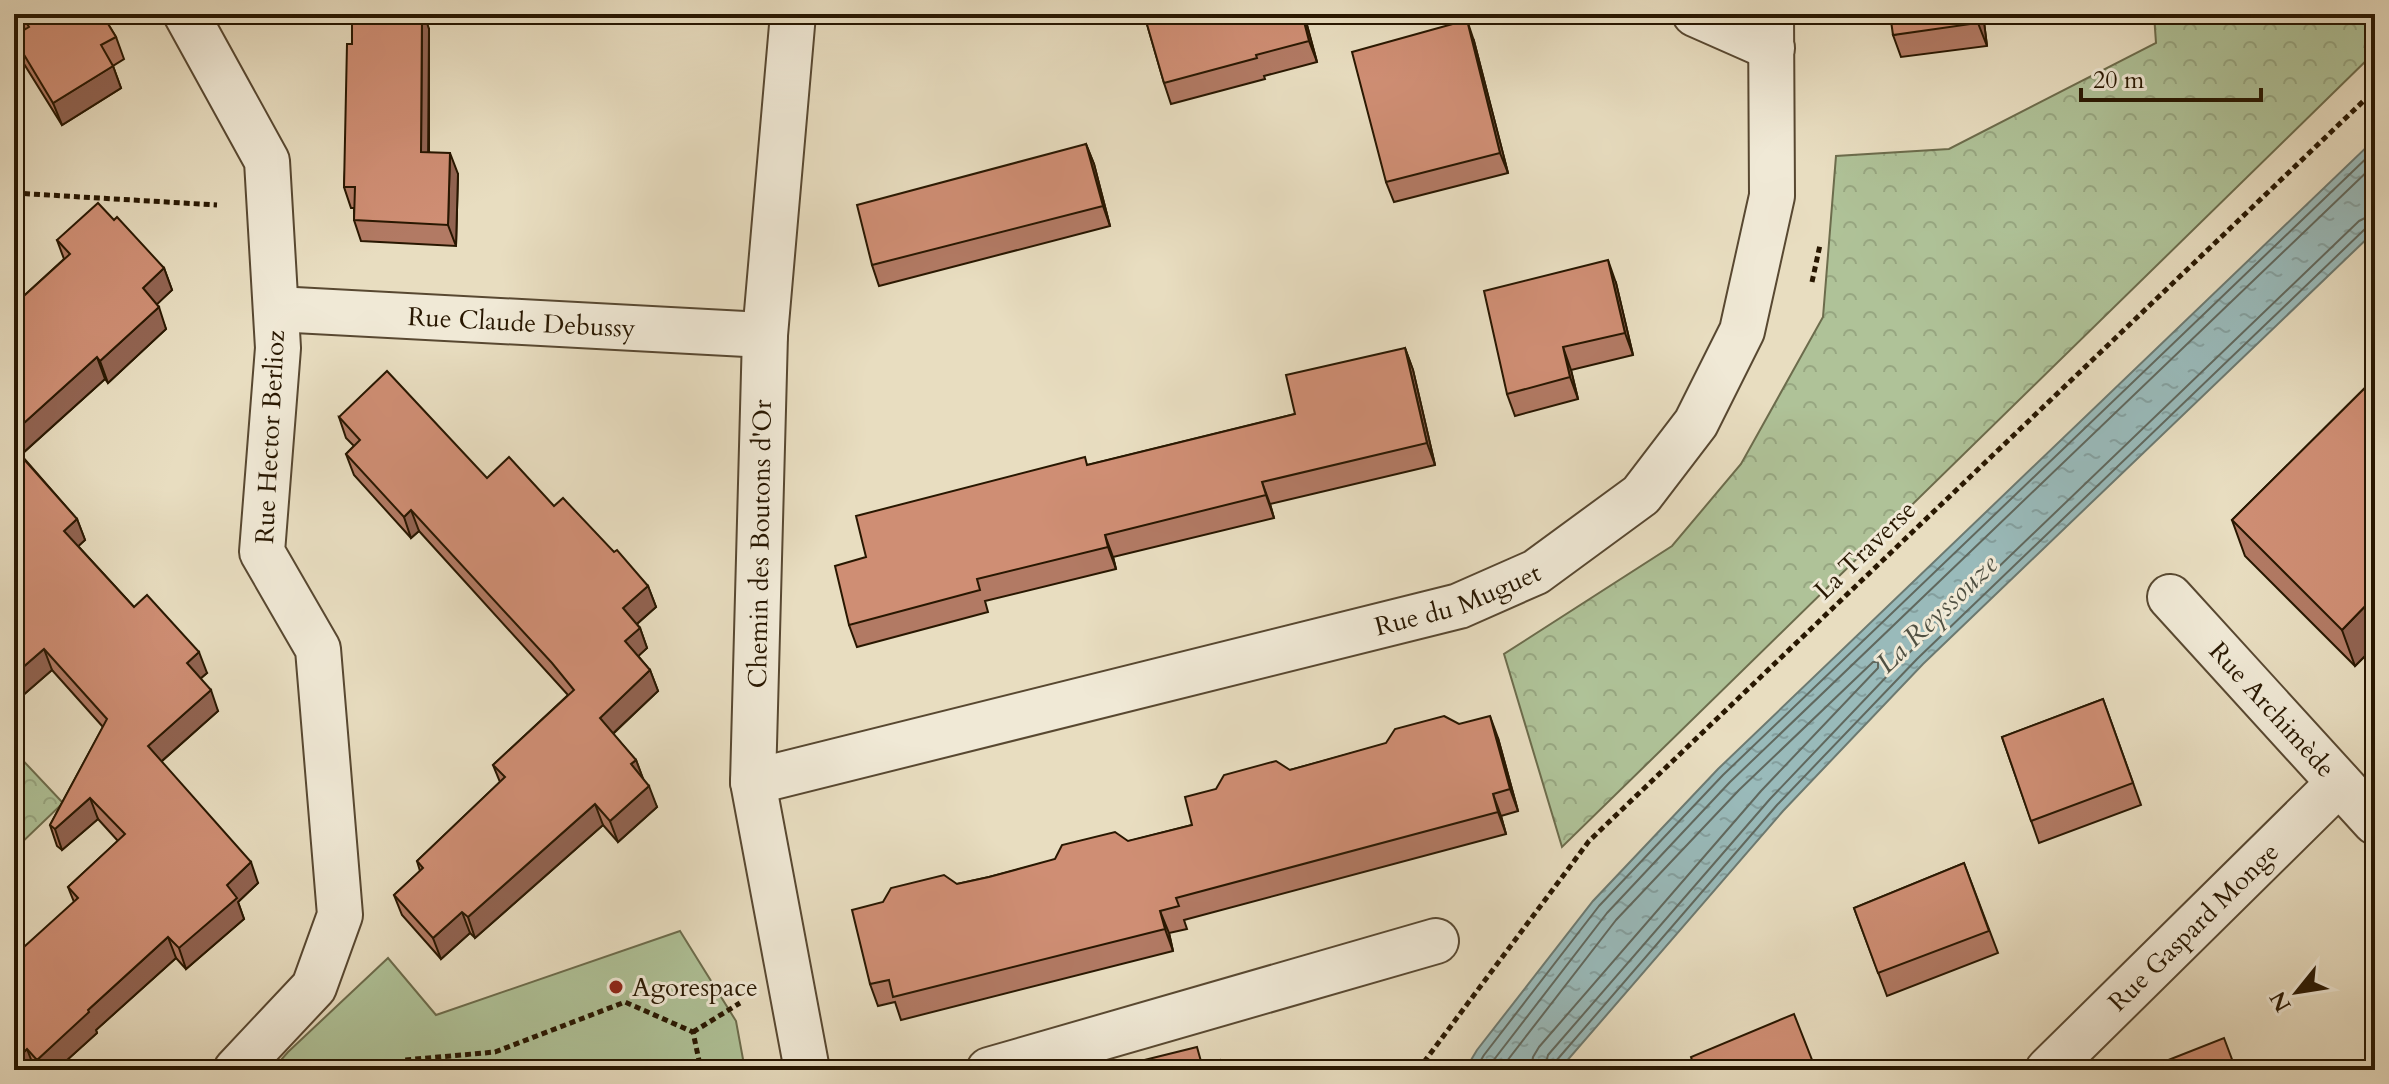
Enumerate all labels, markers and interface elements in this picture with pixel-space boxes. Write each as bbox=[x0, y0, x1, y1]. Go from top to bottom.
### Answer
scale bar bbox=[2081, 52, 2261, 102]
text: 20 m bbox=[2093, 64, 2145, 97]
street label: Rue Claude Debussy bbox=[407, 299, 637, 346]
street label: Rue Hector Berlioz bbox=[247, 329, 293, 545]
street label: Chemin des Boutons d'Or bbox=[740, 399, 780, 689]
street label: La Traverse bbox=[1807, 493, 1923, 607]
water label: La Reyssouze bbox=[1868, 546, 2006, 682]
street label: Rue du Muguet bbox=[1371, 555, 1546, 644]
street label: Rue Archimède bbox=[2202, 634, 2343, 785]
street label: Rue Gaspard Monge bbox=[2100, 835, 2286, 1019]
north arrow bbox=[2257, 952, 2337, 1032]
place label: Agorespace bbox=[632, 970, 758, 1005]
marker: Agorespace bbox=[607, 978, 625, 996]
text: N bbox=[2263, 986, 2298, 1017]

